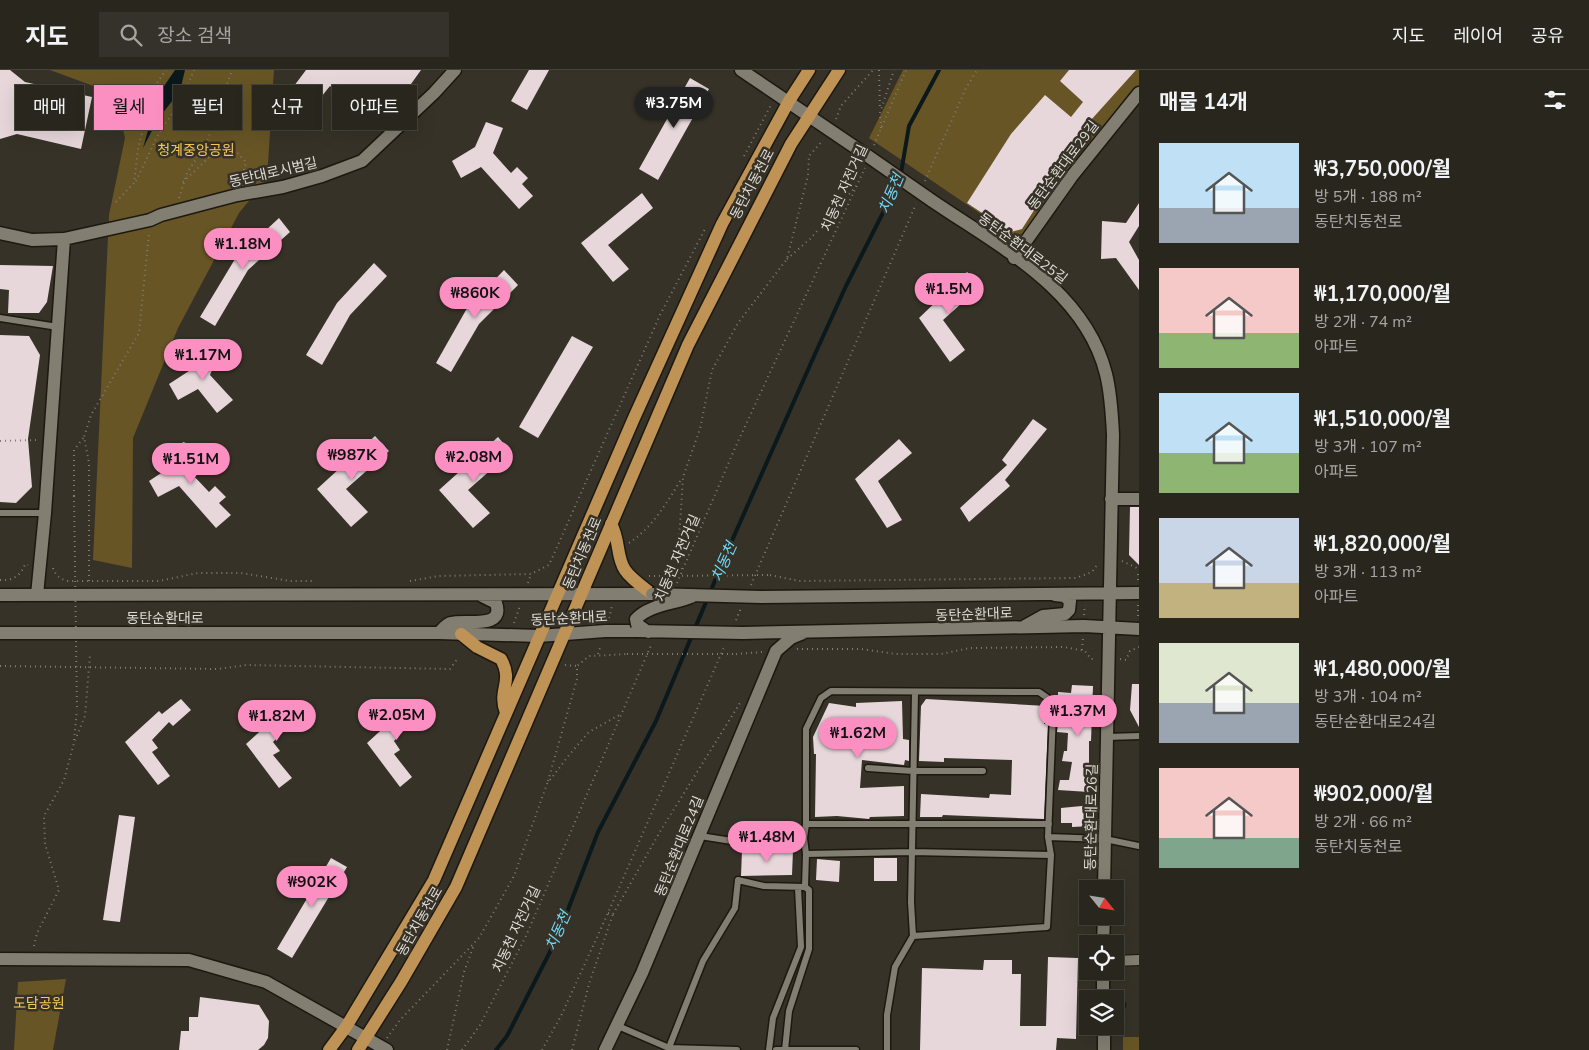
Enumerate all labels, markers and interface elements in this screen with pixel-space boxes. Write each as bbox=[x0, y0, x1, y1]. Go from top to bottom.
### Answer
search box bbox=[99, 12, 449, 57]
text: 지도 bbox=[25, 21, 69, 53]
icon: search bbox=[117, 21, 145, 49]
text: 장소 검색 bbox=[157, 23, 232, 49]
text: 지도 bbox=[1392, 24, 1425, 48]
text: 레이어 bbox=[1453, 24, 1503, 48]
text: 공유 bbox=[1531, 24, 1564, 48]
chip: 매매 bbox=[15, 85, 84, 130]
chip: 월세 bbox=[94, 85, 163, 130]
chip: 필터 bbox=[173, 85, 242, 130]
chip: 신규 bbox=[252, 85, 322, 130]
chip: 아파트 bbox=[332, 85, 417, 130]
icon: filters bbox=[1541, 86, 1569, 114]
pin: ₩3.75M bbox=[633, 87, 715, 129]
text: 매물 14개 bbox=[1159, 88, 1248, 116]
text: ₩3.75M bbox=[646, 92, 702, 114]
street label: 동탄순환대로29길 bbox=[1024, 117, 1103, 214]
park label: 청계중앙공원 bbox=[157, 141, 235, 160]
street label: 치동천 자전거길 bbox=[817, 142, 872, 235]
street label: 동탄치동천로 bbox=[726, 146, 779, 223]
street label: 동탄대로시범길 bbox=[227, 153, 319, 192]
text: ₩3,750,000/월 bbox=[1314, 155, 1451, 183]
icon: home bbox=[1199, 163, 1259, 223]
water label: 치동천 bbox=[874, 169, 909, 217]
text: 방 5개 · 188 m² bbox=[1314, 186, 1422, 208]
street label: 동탄순환대로25길 bbox=[974, 209, 1071, 288]
text: 동탄치동천로 bbox=[1314, 211, 1402, 233]
pin: ₩1.18M bbox=[202, 228, 284, 270]
text: ₩1.18M bbox=[215, 233, 271, 255]
pin: ₩1.5M bbox=[914, 272, 984, 315]
pin: ₩860K bbox=[440, 276, 510, 319]
text: ₩1.5M bbox=[926, 278, 972, 300]
text: ₩1,170,000/월 bbox=[1314, 280, 1451, 308]
text: ₩860K bbox=[450, 282, 500, 304]
icon: home bbox=[1199, 288, 1259, 348]
text: 방 2개 · 74 m² bbox=[1314, 311, 1412, 333]
text: 아파트 bbox=[1314, 336, 1358, 358]
pin: ₩1.17M bbox=[162, 338, 244, 381]
text: ₩1.17M bbox=[175, 344, 231, 366]
text: ₩1,510,000/월 bbox=[1314, 405, 1451, 433]
icon: home bbox=[1199, 413, 1259, 473]
text: 방 3개 · 107 m² bbox=[1314, 436, 1422, 458]
pin: ₩987K bbox=[317, 438, 387, 481]
pin: ₩2.08M bbox=[433, 440, 515, 483]
pin: ₩1.51M bbox=[150, 442, 232, 485]
text: ₩987K bbox=[327, 444, 377, 466]
text: ₩2.08M bbox=[446, 446, 502, 468]
text: ₩1.51M bbox=[163, 448, 219, 470]
text: 아파트 bbox=[1314, 461, 1358, 483]
street label: 치동천 자전거길 bbox=[650, 511, 705, 605]
street label: 동탄치동천로 bbox=[559, 514, 606, 592]
text: ₩1,820,000/월 bbox=[1314, 530, 1451, 558]
water label: 치동천 bbox=[706, 537, 742, 585]
icon: home bbox=[1199, 538, 1259, 598]
text: 방 3개 · 113 m² bbox=[1314, 561, 1422, 583]
text: 아파트 bbox=[1314, 586, 1358, 608]
street label: 동탄순환대로 bbox=[935, 604, 1013, 625]
street label: 동탄순환대로 bbox=[530, 607, 608, 630]
street label: 동탄순환대로 bbox=[126, 609, 204, 628]
text: ₩1,480,000/월 bbox=[1314, 655, 1451, 683]
icon: home bbox=[1199, 663, 1259, 723]
text: 방 3개 · 104 m² bbox=[1314, 686, 1422, 708]
pin: ₩1.37M bbox=[1037, 694, 1119, 737]
pin: ₩2.05M bbox=[356, 698, 438, 741]
pin: ₩1.82M bbox=[236, 700, 318, 742]
text: ₩1.37M bbox=[1050, 700, 1106, 722]
text: ₩2.05M bbox=[369, 704, 425, 726]
text: ₩1.82M bbox=[249, 705, 305, 727]
text: 동탄순환대로24길 bbox=[1314, 711, 1436, 733]
pin: ₩1.62M bbox=[817, 716, 899, 759]
text: ₩1.62M bbox=[830, 722, 886, 744]
street label: 동탄순환대로26길 bbox=[1081, 763, 1102, 871]
text: ₩902,000/월 bbox=[1314, 780, 1433, 808]
icon: home bbox=[1199, 788, 1259, 848]
street label: 동탄순환대로24길 bbox=[651, 793, 708, 899]
text: 방 2개 · 66 m² bbox=[1314, 811, 1412, 833]
pin: ₩1.48M bbox=[726, 820, 808, 863]
text: ₩1.48M bbox=[739, 826, 795, 848]
text: 동탄치동천로 bbox=[1314, 836, 1402, 858]
pin: ₩902K bbox=[277, 866, 347, 908]
text: ₩902K bbox=[287, 871, 337, 893]
north arrow bbox=[1079, 880, 1124, 925]
map controls bbox=[1079, 880, 1124, 1035]
street label: 동탄치동천로 bbox=[392, 883, 447, 959]
street label: 치동천 자전거길 bbox=[488, 883, 545, 976]
water label: 치동천 bbox=[540, 906, 576, 954]
button: locate bbox=[1079, 935, 1124, 980]
button: layers bbox=[1079, 990, 1124, 1035]
park label: 도담공원 bbox=[13, 994, 65, 1013]

